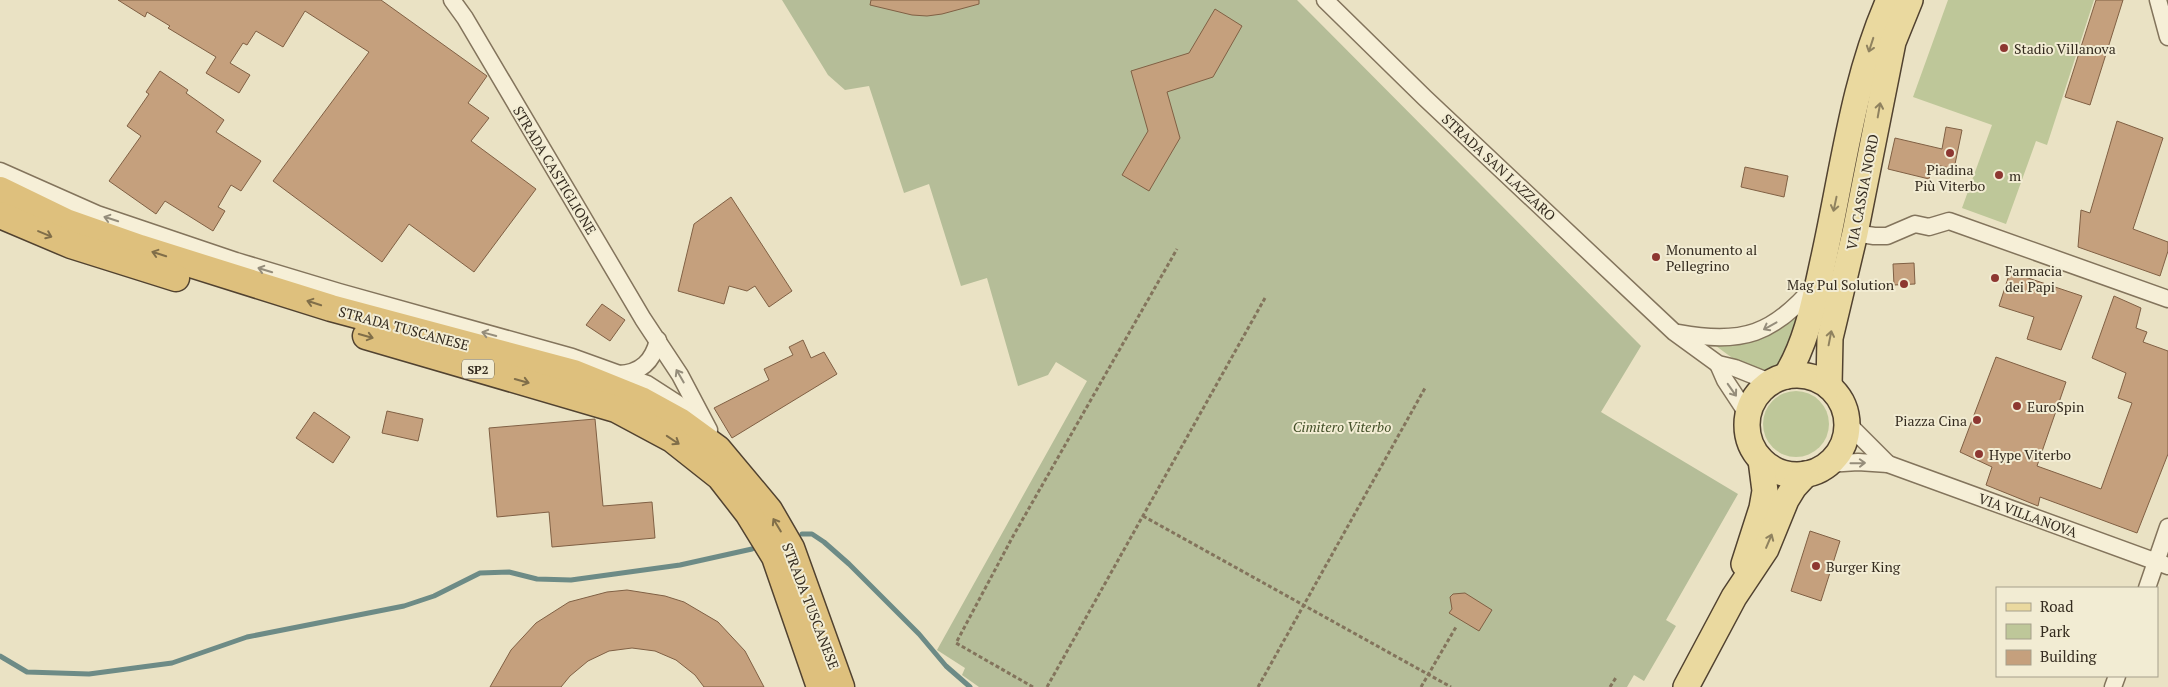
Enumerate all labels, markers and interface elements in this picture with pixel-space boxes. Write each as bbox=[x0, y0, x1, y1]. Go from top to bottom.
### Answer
one-way arrow bbox=[1866, 37, 1875, 53]
place label: Stadio Villanova bbox=[2014, 39, 2116, 58]
marker: Stadio Villanova bbox=[1998, 42, 2010, 54]
street label: STRADA CASTIGLIONE bbox=[509, 102, 601, 238]
one-way arrow bbox=[1874, 103, 1884, 119]
street label: STRADA SAN LAZZARO bbox=[1438, 109, 1560, 225]
street label: VIA CASSIA NORD bbox=[1841, 132, 1883, 251]
marker: Piadina Più Viterbo bbox=[1944, 147, 1956, 159]
place label: Piadina Più Viterbo bbox=[1915, 160, 1985, 195]
place label: m bbox=[2009, 166, 2021, 185]
marker: m bbox=[1993, 169, 2005, 181]
one-way arrow bbox=[1830, 195, 1840, 211]
one-way arrow bbox=[103, 213, 119, 223]
one-way arrow bbox=[37, 230, 52, 240]
place label: Monumento al Pellegrino bbox=[1666, 240, 1757, 275]
one-way arrow bbox=[151, 248, 167, 258]
marker: Monumento al Pellegrino bbox=[1650, 251, 1662, 263]
place label: Farmacia dei Papi bbox=[2005, 261, 2062, 296]
one-way arrow bbox=[258, 264, 274, 274]
marker: Farmacia dei Papi bbox=[1989, 272, 2001, 284]
place label: Mag Pul Solution bbox=[1787, 275, 1895, 294]
marker: Mag Pul Solution bbox=[1898, 278, 1910, 290]
one-way arrow bbox=[306, 298, 322, 307]
street label: STRADA TUSCANESE bbox=[337, 301, 471, 355]
one-way arrow bbox=[1763, 321, 1778, 331]
one-way arrow bbox=[481, 328, 497, 338]
one-way arrow bbox=[1826, 330, 1836, 346]
one-way arrow bbox=[358, 332, 374, 342]
road number: SP2 bbox=[462, 359, 494, 378]
one-way arrow bbox=[674, 369, 684, 383]
one-way arrow bbox=[514, 377, 530, 387]
one-way arrow bbox=[1727, 383, 1737, 397]
place label: EuroSpin bbox=[2027, 397, 2085, 416]
marker: EuroSpin bbox=[2011, 400, 2023, 412]
place label: Piazza Cina bbox=[1895, 411, 1967, 430]
marker: Piazza Cina bbox=[1971, 414, 1983, 426]
park label: Cimitero Viterbo bbox=[1293, 417, 1391, 436]
one-way arrow bbox=[665, 436, 679, 446]
place label: Hype Viterbo bbox=[1989, 445, 2071, 464]
marker: Hype Viterbo bbox=[1973, 448, 1985, 460]
one-way arrow bbox=[1850, 458, 1866, 468]
street label: VIA VILLANOVA bbox=[1976, 488, 2081, 542]
one-way arrow bbox=[772, 518, 782, 532]
one-way arrow bbox=[1765, 534, 1775, 549]
street label: STRADA TUSCANESE bbox=[778, 540, 844, 672]
place label: Burger King bbox=[1826, 557, 1901, 576]
marker: Burger King bbox=[1810, 560, 1822, 572]
legend bbox=[1996, 587, 2158, 677]
text: Road bbox=[2040, 596, 2073, 616]
text: Park bbox=[2040, 621, 2070, 641]
text: Building bbox=[2040, 646, 2098, 666]

